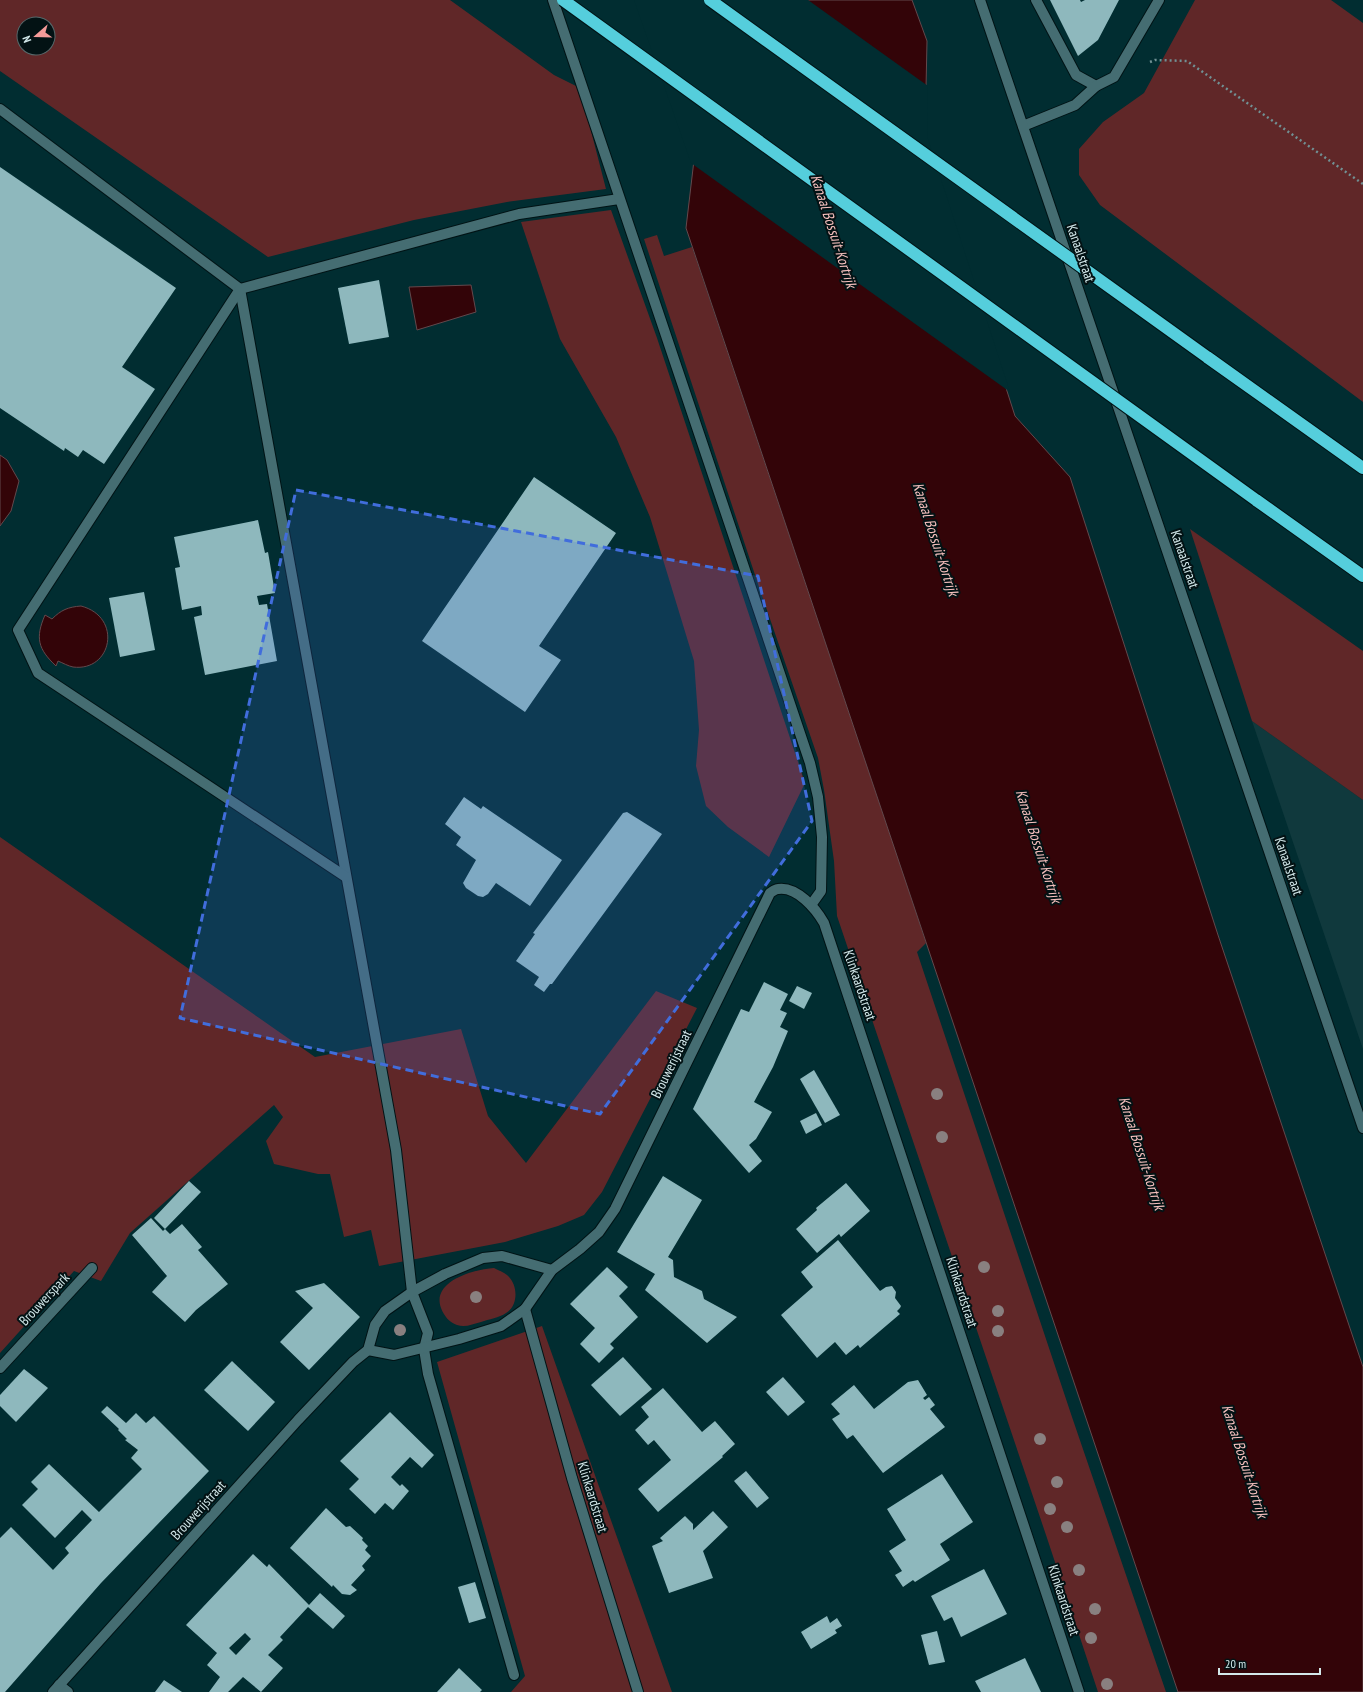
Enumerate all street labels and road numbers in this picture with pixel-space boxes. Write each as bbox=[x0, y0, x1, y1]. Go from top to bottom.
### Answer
street label: Kanaalstraat bbox=[1063, 222, 1099, 285]
street label: Kanaalstraat bbox=[1167, 528, 1203, 591]
street label: Kanaalstraat bbox=[1271, 835, 1307, 898]
street label: Klinkaardstraat bbox=[840, 947, 880, 1023]
street label: Brouwerijstraat bbox=[647, 1027, 695, 1101]
street label: Klinkaardstraat bbox=[942, 1254, 982, 1330]
street label: Brouwerspark bbox=[15, 1268, 73, 1329]
street label: Klinkaardstraat bbox=[574, 1459, 612, 1535]
street label: Brouwerijstraat bbox=[167, 1476, 229, 1543]
street label: Klinkaardstraat bbox=[1044, 1562, 1084, 1638]

